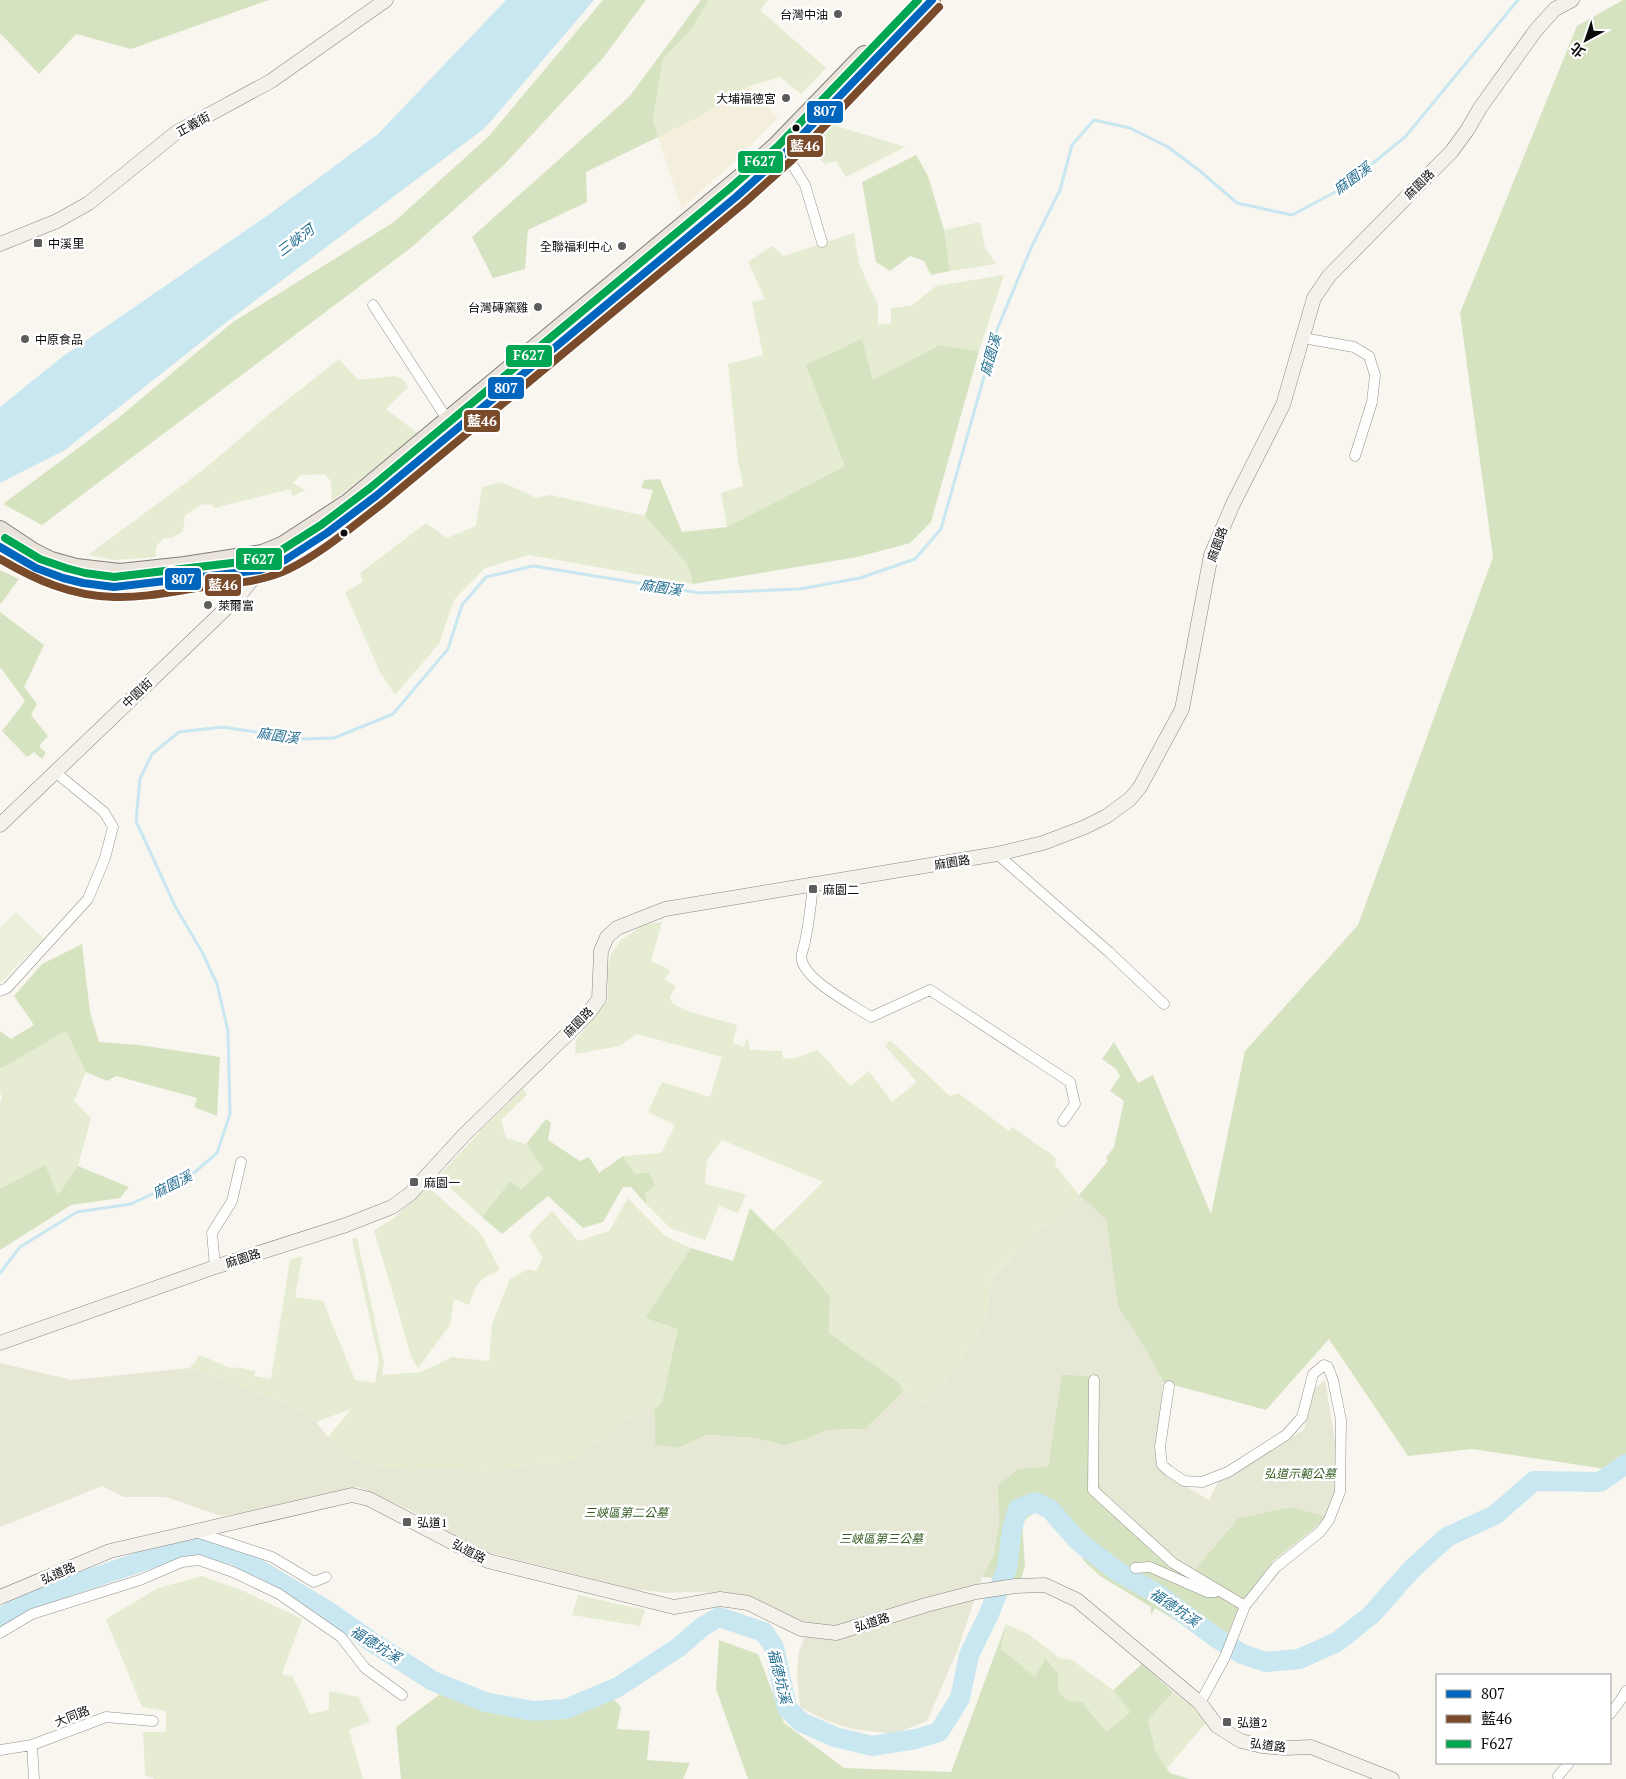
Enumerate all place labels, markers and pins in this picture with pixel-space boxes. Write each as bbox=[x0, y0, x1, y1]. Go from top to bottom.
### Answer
place label: 台灣中油 bbox=[780, 7, 828, 22]
marker: 台灣中油 bbox=[832, 8, 844, 20]
place label: 大埔福德宮 bbox=[716, 91, 776, 106]
marker: 大埔福德宮 bbox=[780, 92, 792, 104]
unlabelled marker bbox=[791, 123, 801, 133]
place label: 中溪里 bbox=[48, 236, 84, 251]
marker: 中溪里 bbox=[32, 237, 44, 249]
place label: 全聯福利中心 bbox=[540, 239, 612, 254]
marker: 全聯福利中心 bbox=[616, 240, 628, 252]
place label: 台灣磚窯雞 bbox=[468, 300, 528, 315]
marker: 台灣磚窯雞 bbox=[532, 301, 544, 313]
place label: 中原食品 bbox=[35, 332, 83, 347]
marker: 中原食品 bbox=[19, 333, 31, 345]
unlabelled marker bbox=[339, 528, 349, 538]
place label: 萊爾富 bbox=[218, 598, 254, 613]
marker: 萊爾富 bbox=[202, 599, 214, 611]
place label: 麻園二 bbox=[823, 882, 859, 897]
marker: 麻園二 bbox=[807, 883, 819, 895]
place label: 麻園一 bbox=[424, 1175, 460, 1190]
marker: 麻園一 bbox=[408, 1176, 420, 1188]
place label: 弘道1 bbox=[417, 1515, 447, 1530]
marker: 弘道1 bbox=[401, 1516, 413, 1528]
place label: 弘道2 bbox=[1237, 1715, 1267, 1730]
marker: 弘道2 bbox=[1221, 1716, 1233, 1728]

